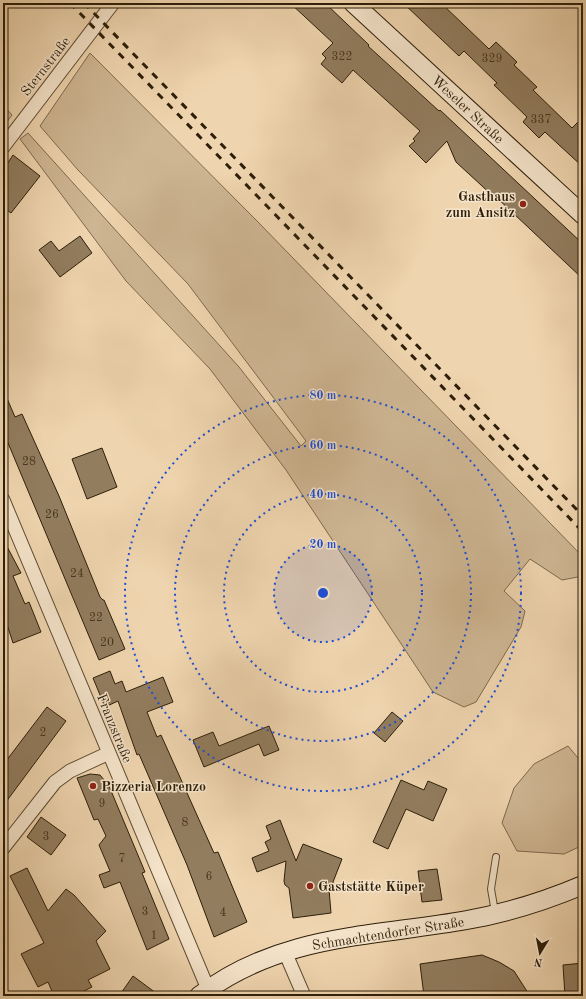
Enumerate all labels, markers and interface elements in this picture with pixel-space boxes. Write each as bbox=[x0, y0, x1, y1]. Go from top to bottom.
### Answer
street label: Sternstraße bbox=[18, 34, 73, 99]
house number: 322 bbox=[332, 51, 352, 63]
house number: 329 bbox=[482, 53, 502, 65]
street label: Weseler Straße bbox=[429, 73, 506, 146]
house number: 337 bbox=[531, 114, 551, 126]
place label: Gasthaus zum Ansitz bbox=[446, 190, 515, 220]
marker: Gasthaus zum Ansitz bbox=[518, 199, 528, 209]
text: 80 m bbox=[310, 390, 337, 402]
text: 60 m bbox=[310, 440, 337, 452]
house number: 28 bbox=[22, 456, 36, 468]
text: 40 m bbox=[310, 489, 337, 501]
house number: 26 bbox=[45, 509, 59, 521]
text: 20 m bbox=[310, 539, 337, 551]
house number: 24 bbox=[70, 568, 84, 580]
centre of rings bbox=[316, 586, 330, 600]
house number: 22 bbox=[89, 612, 103, 624]
house number: 20 bbox=[100, 637, 114, 649]
street label: Franzstraße bbox=[94, 692, 134, 765]
house number: 2 bbox=[40, 727, 46, 739]
place label: Pizzeria Lorenzo bbox=[101, 780, 206, 794]
marker: Pizzeria Lorenzo bbox=[88, 781, 98, 791]
house number: 9 bbox=[99, 798, 105, 810]
house number: 8 bbox=[182, 817, 189, 829]
house number: 3 bbox=[43, 831, 49, 843]
house number: 7 bbox=[119, 853, 125, 865]
house number: 6 bbox=[206, 871, 213, 883]
place label: Gaststätte Küper bbox=[318, 880, 424, 894]
marker: Gaststätte Küper bbox=[305, 881, 315, 891]
house number: 3 bbox=[142, 906, 148, 918]
house number: 4 bbox=[220, 907, 227, 919]
street label: Schmachtendorfer Straße bbox=[311, 915, 465, 953]
house number: 1 bbox=[151, 930, 157, 942]
north arrow bbox=[520, 933, 560, 973]
text: N bbox=[533, 955, 544, 968]

